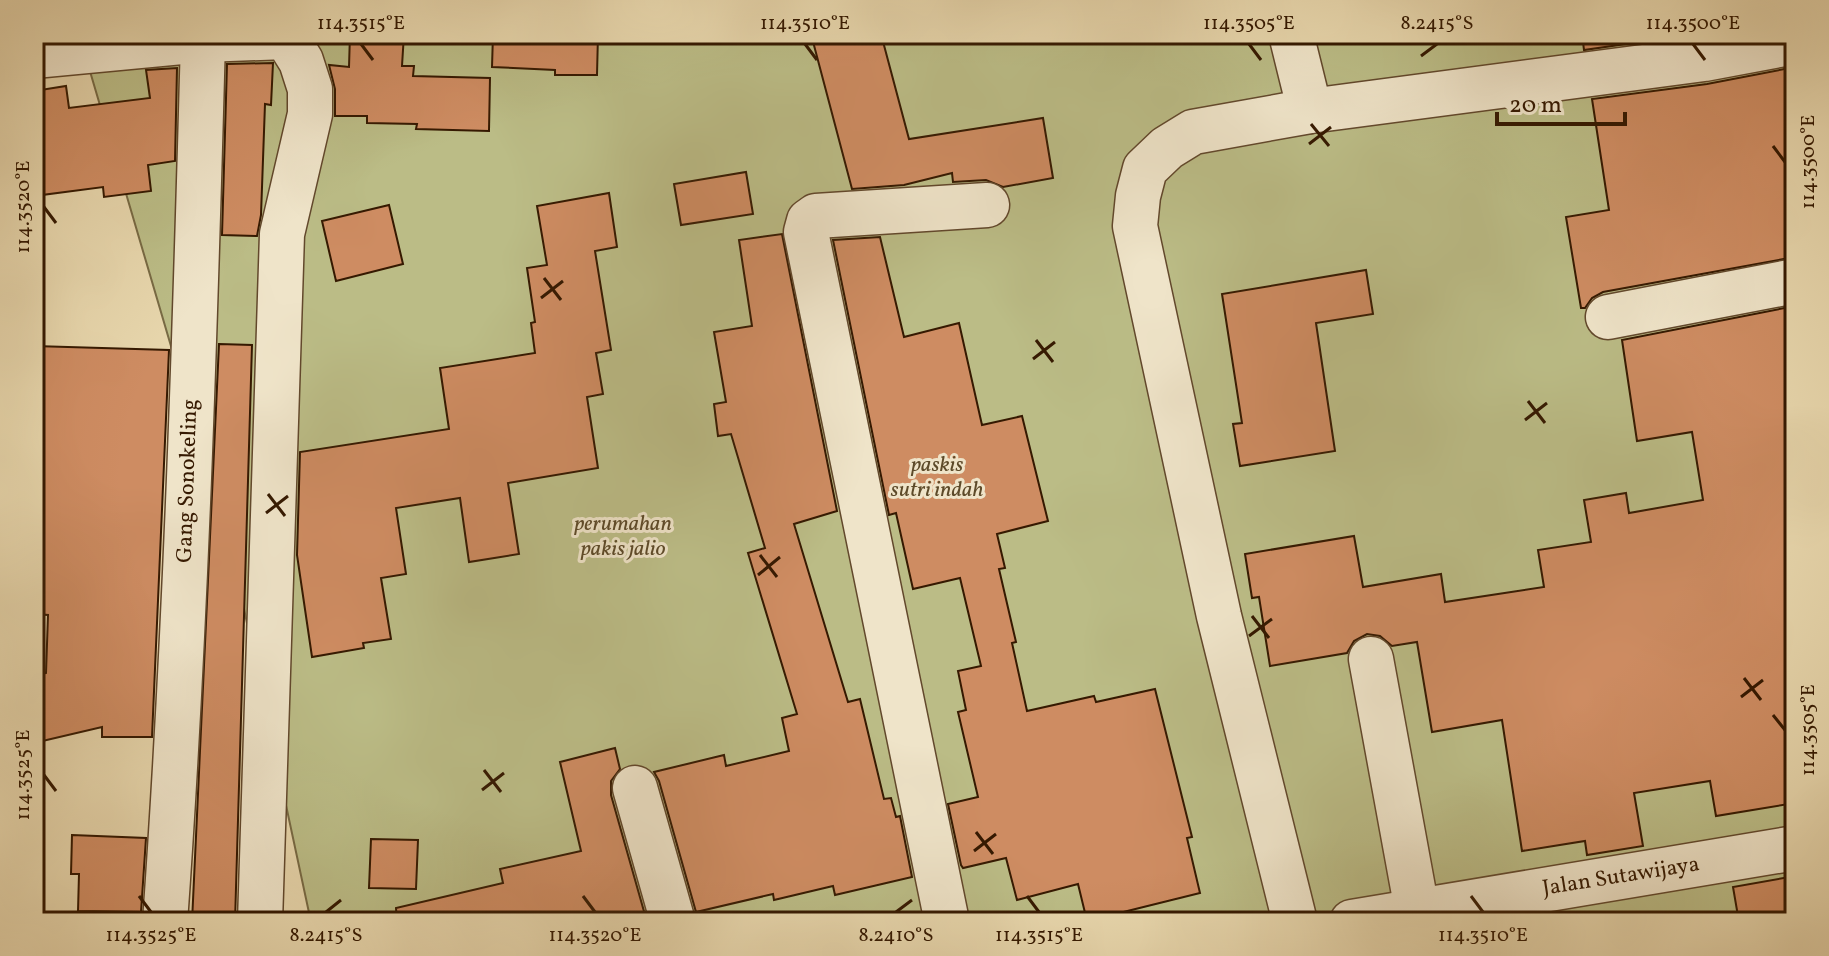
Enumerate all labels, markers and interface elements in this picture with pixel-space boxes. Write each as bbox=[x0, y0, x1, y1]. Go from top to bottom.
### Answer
text: 114.3515°E bbox=[317, 10, 405, 38]
text: 114.3510°E bbox=[760, 10, 850, 38]
text: 114.3505°E bbox=[1203, 10, 1295, 38]
text: 8.2415°S bbox=[1400, 10, 1474, 38]
text: 114.3500°E bbox=[1646, 10, 1740, 38]
scale bar bbox=[1497, 76, 1625, 126]
text: 20 m bbox=[1509, 89, 1562, 123]
text: 114.3500°E bbox=[1795, 115, 1823, 209]
text: 114.3520°E bbox=[10, 161, 38, 253]
street label: Gang Sonokeling bbox=[170, 399, 206, 563]
park label: paskis sutri indah bbox=[891, 450, 983, 506]
park label: perumahan pakis jalio bbox=[574, 509, 672, 565]
text: 114.3505°E bbox=[1795, 684, 1823, 776]
text: 114.3525°E bbox=[10, 729, 38, 821]
street label: Jalan Sutawijaya bbox=[1540, 849, 1702, 905]
text: 114.3525°E bbox=[105, 922, 197, 950]
text: 8.2415°S bbox=[289, 922, 363, 950]
text: 114.3520°E bbox=[549, 922, 641, 950]
text: 8.2410°S bbox=[858, 922, 934, 950]
text: 114.3515°E bbox=[995, 922, 1083, 950]
text: 114.3510°E bbox=[1438, 922, 1528, 950]

